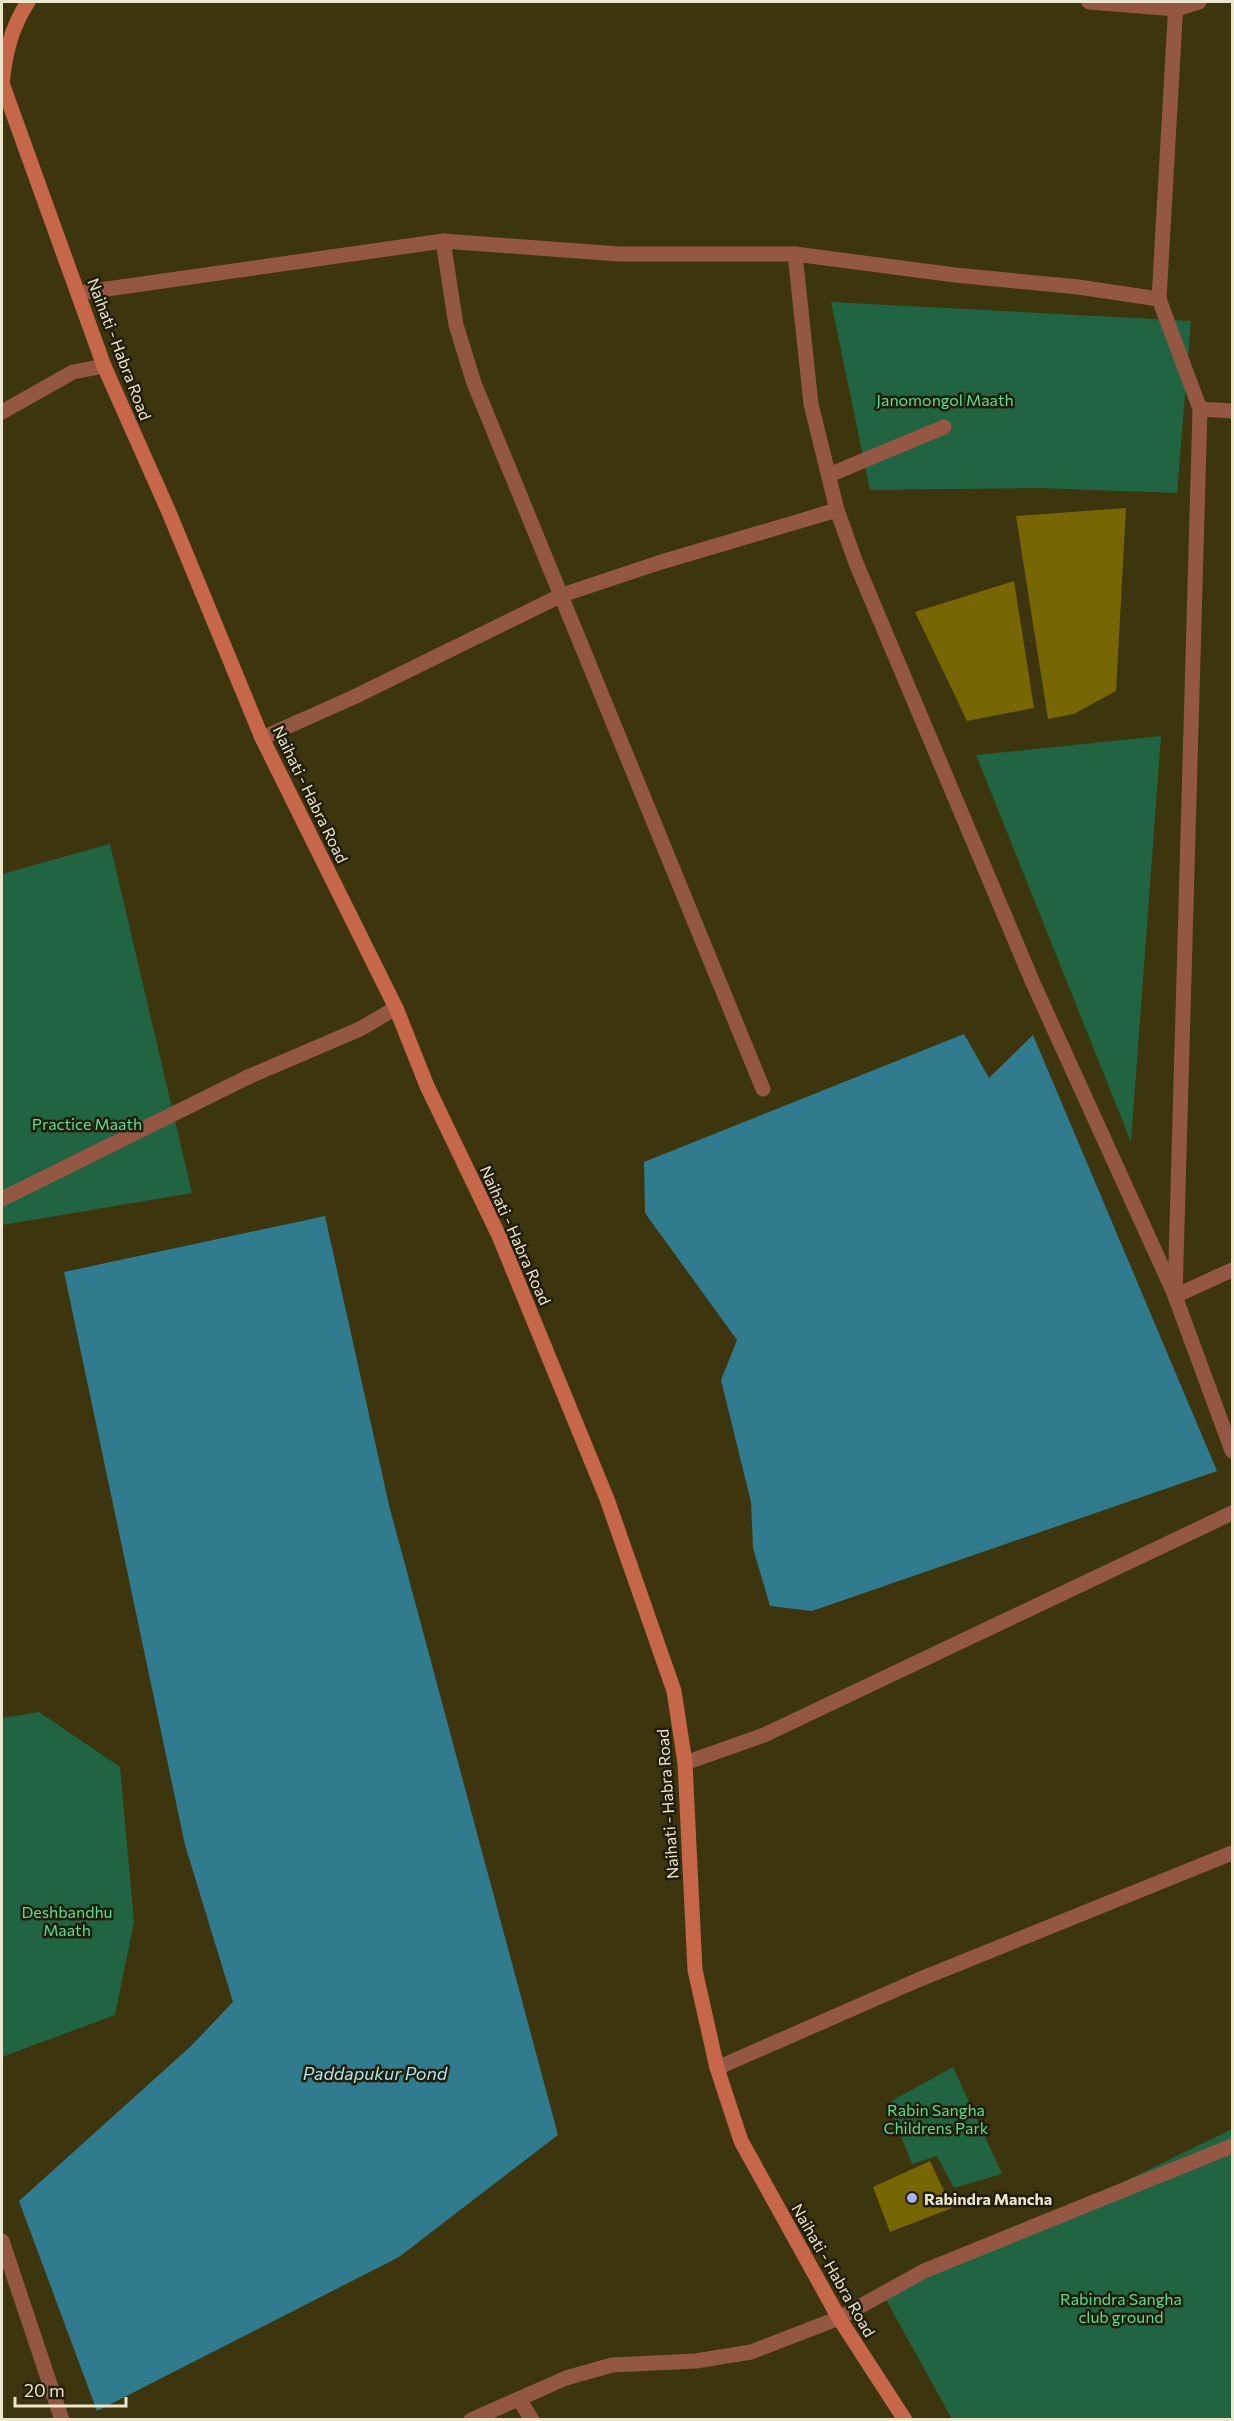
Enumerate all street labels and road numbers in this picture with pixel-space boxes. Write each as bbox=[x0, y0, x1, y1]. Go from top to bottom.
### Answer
street label: Naihati - Habra Road bbox=[84, 275, 156, 423]
street label: Naihati - Habra Road bbox=[269, 722, 353, 866]
street label: Naihati - Habra Road bbox=[477, 1162, 555, 1308]
street label: Naihati - Habra Road bbox=[652, 1728, 682, 1880]
street label: Naihati - Habra Road bbox=[788, 2200, 880, 2340]

